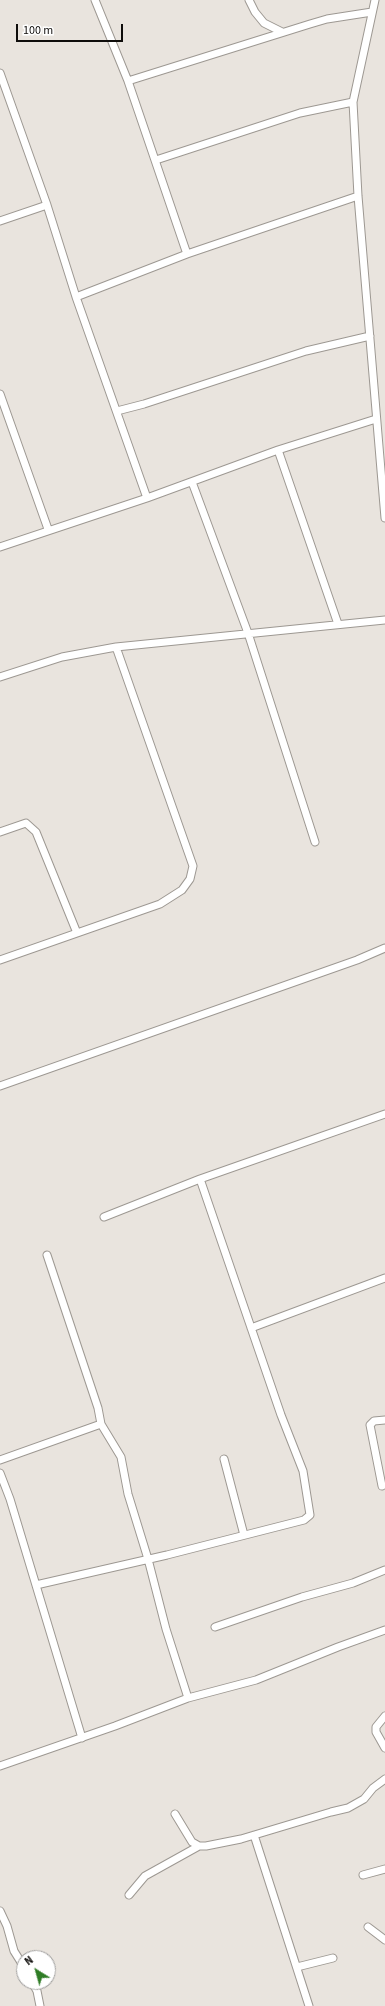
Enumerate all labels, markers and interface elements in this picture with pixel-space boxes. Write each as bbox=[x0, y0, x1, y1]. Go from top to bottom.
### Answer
scale bar bbox=[18, 16, 125, 42]
text: 100 m bbox=[23, 22, 53, 39]
north arrow bbox=[16, 1950, 56, 1990]
text: N bbox=[22, 1953, 37, 1969]

